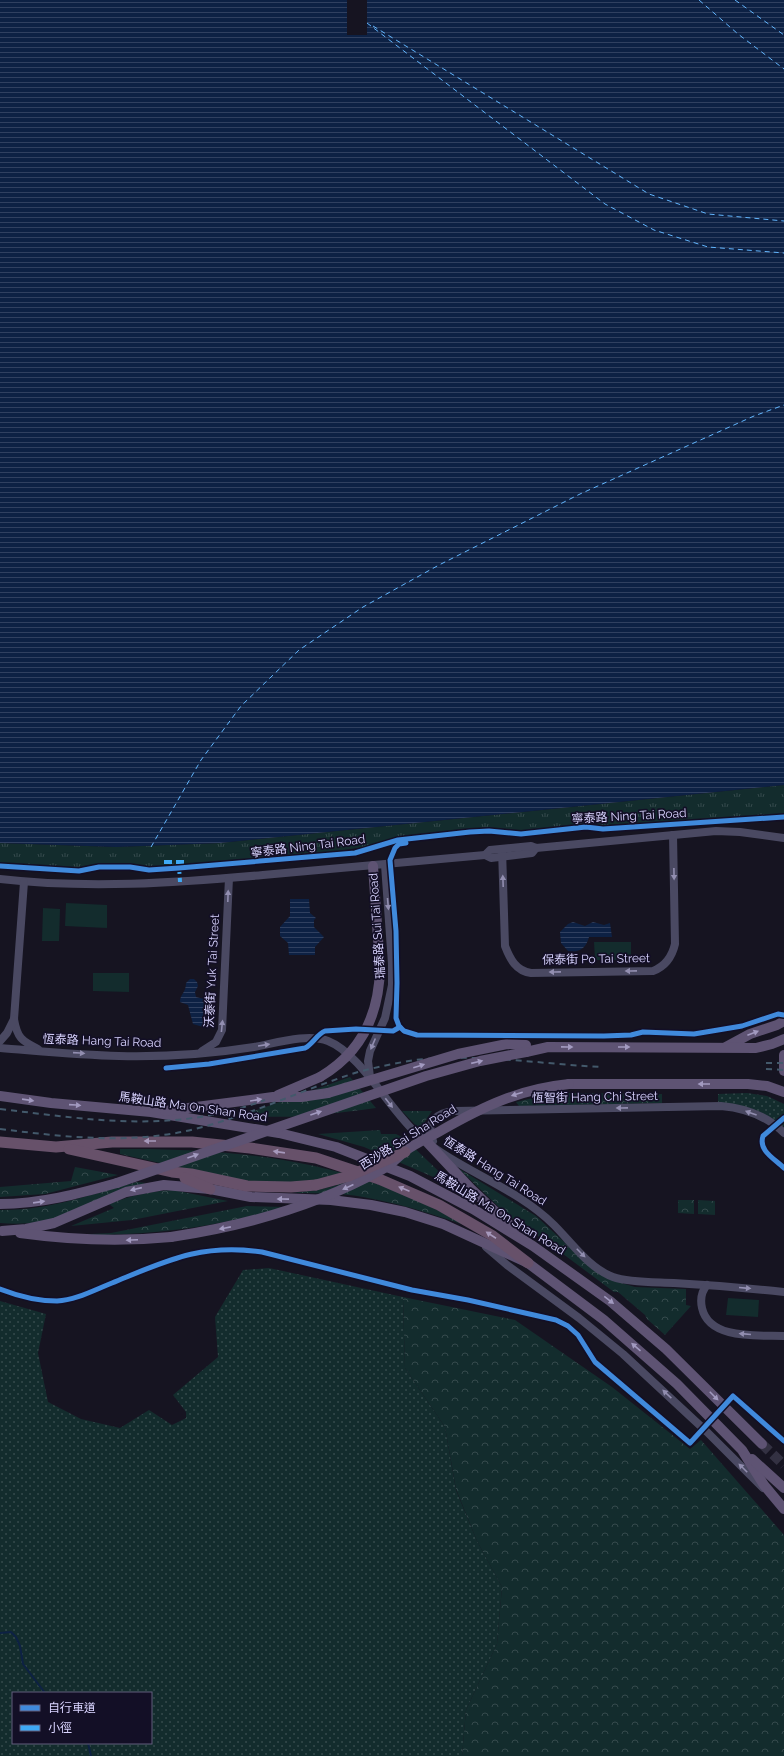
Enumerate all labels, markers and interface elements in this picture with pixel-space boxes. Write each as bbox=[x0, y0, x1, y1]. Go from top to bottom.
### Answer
street label: 寧泰路 Ning Tai Road bbox=[571, 806, 687, 826]
street label: 寧泰路 Ning Tai Road bbox=[250, 832, 366, 860]
one-way arrow bbox=[671, 868, 677, 881]
street label: 瑞泰路 Sui Tai Road bbox=[366, 873, 388, 979]
one-way arrow bbox=[500, 874, 506, 887]
one-way arrow bbox=[225, 889, 231, 902]
one-way arrow bbox=[384, 898, 391, 910]
street label: 沃泰街 Yuk Tai Street bbox=[202, 914, 222, 1028]
street label: 保泰街 Po Tai Street bbox=[542, 951, 650, 967]
one-way arrow bbox=[625, 968, 637, 975]
one-way arrow bbox=[549, 969, 561, 976]
one-way arrow bbox=[219, 1020, 225, 1032]
one-way arrow bbox=[748, 1030, 760, 1036]
street label: 恆泰路 Hang Tai Road bbox=[42, 1032, 162, 1050]
one-way arrow bbox=[370, 1038, 376, 1049]
one-way arrow bbox=[258, 1042, 271, 1048]
one-way arrow bbox=[561, 1044, 574, 1050]
one-way arrow bbox=[618, 1044, 631, 1050]
one-way arrow bbox=[73, 1050, 85, 1057]
one-way arrow bbox=[471, 1059, 483, 1065]
one-way arrow bbox=[413, 1063, 425, 1069]
one-way arrow bbox=[697, 1081, 710, 1087]
street label: 恆智街 Hang Chi Street bbox=[532, 1089, 658, 1105]
street label: 馬鞍山路 Ma On Shan Road bbox=[118, 1090, 268, 1124]
one-way arrow bbox=[511, 1091, 523, 1097]
one-way arrow bbox=[22, 1097, 34, 1103]
one-way arrow bbox=[250, 1097, 262, 1103]
one-way arrow bbox=[384, 1098, 393, 1109]
one-way arrow bbox=[68, 1101, 81, 1108]
street label: 西沙路 Sai Sha Road bbox=[357, 1102, 459, 1172]
one-way arrow bbox=[615, 1105, 628, 1111]
one-way arrow bbox=[745, 1109, 757, 1115]
one-way arrow bbox=[310, 1110, 322, 1116]
street label: 恆泰路 Hang Tai Road bbox=[441, 1134, 549, 1208]
one-way arrow bbox=[143, 1138, 156, 1144]
one-way arrow bbox=[273, 1149, 286, 1155]
one-way arrow bbox=[188, 1153, 200, 1159]
street label: 馬鞍山路 Ma On Shan Road bbox=[432, 1168, 568, 1258]
one-way arrow bbox=[343, 1184, 354, 1190]
one-way arrow bbox=[398, 1186, 409, 1192]
one-way arrow bbox=[130, 1187, 143, 1193]
one-way arrow bbox=[276, 1196, 289, 1202]
one-way arrow bbox=[33, 1199, 45, 1205]
one-way arrow bbox=[219, 1226, 232, 1232]
one-way arrow bbox=[486, 1231, 496, 1239]
one-way arrow bbox=[126, 1237, 138, 1244]
one-way arrow bbox=[577, 1249, 586, 1258]
one-way arrow bbox=[739, 1285, 751, 1292]
one-way arrow bbox=[603, 1296, 614, 1305]
one-way arrow bbox=[739, 1330, 751, 1337]
one-way arrow bbox=[630, 1343, 641, 1352]
one-way arrow bbox=[662, 1390, 672, 1399]
one-way arrow bbox=[709, 1391, 719, 1401]
one-way arrow bbox=[738, 1463, 748, 1473]
legend bbox=[12, 1692, 152, 1744]
text: 自行車道 bbox=[48, 1701, 96, 1715]
text: 小徑 bbox=[48, 1721, 72, 1735]

